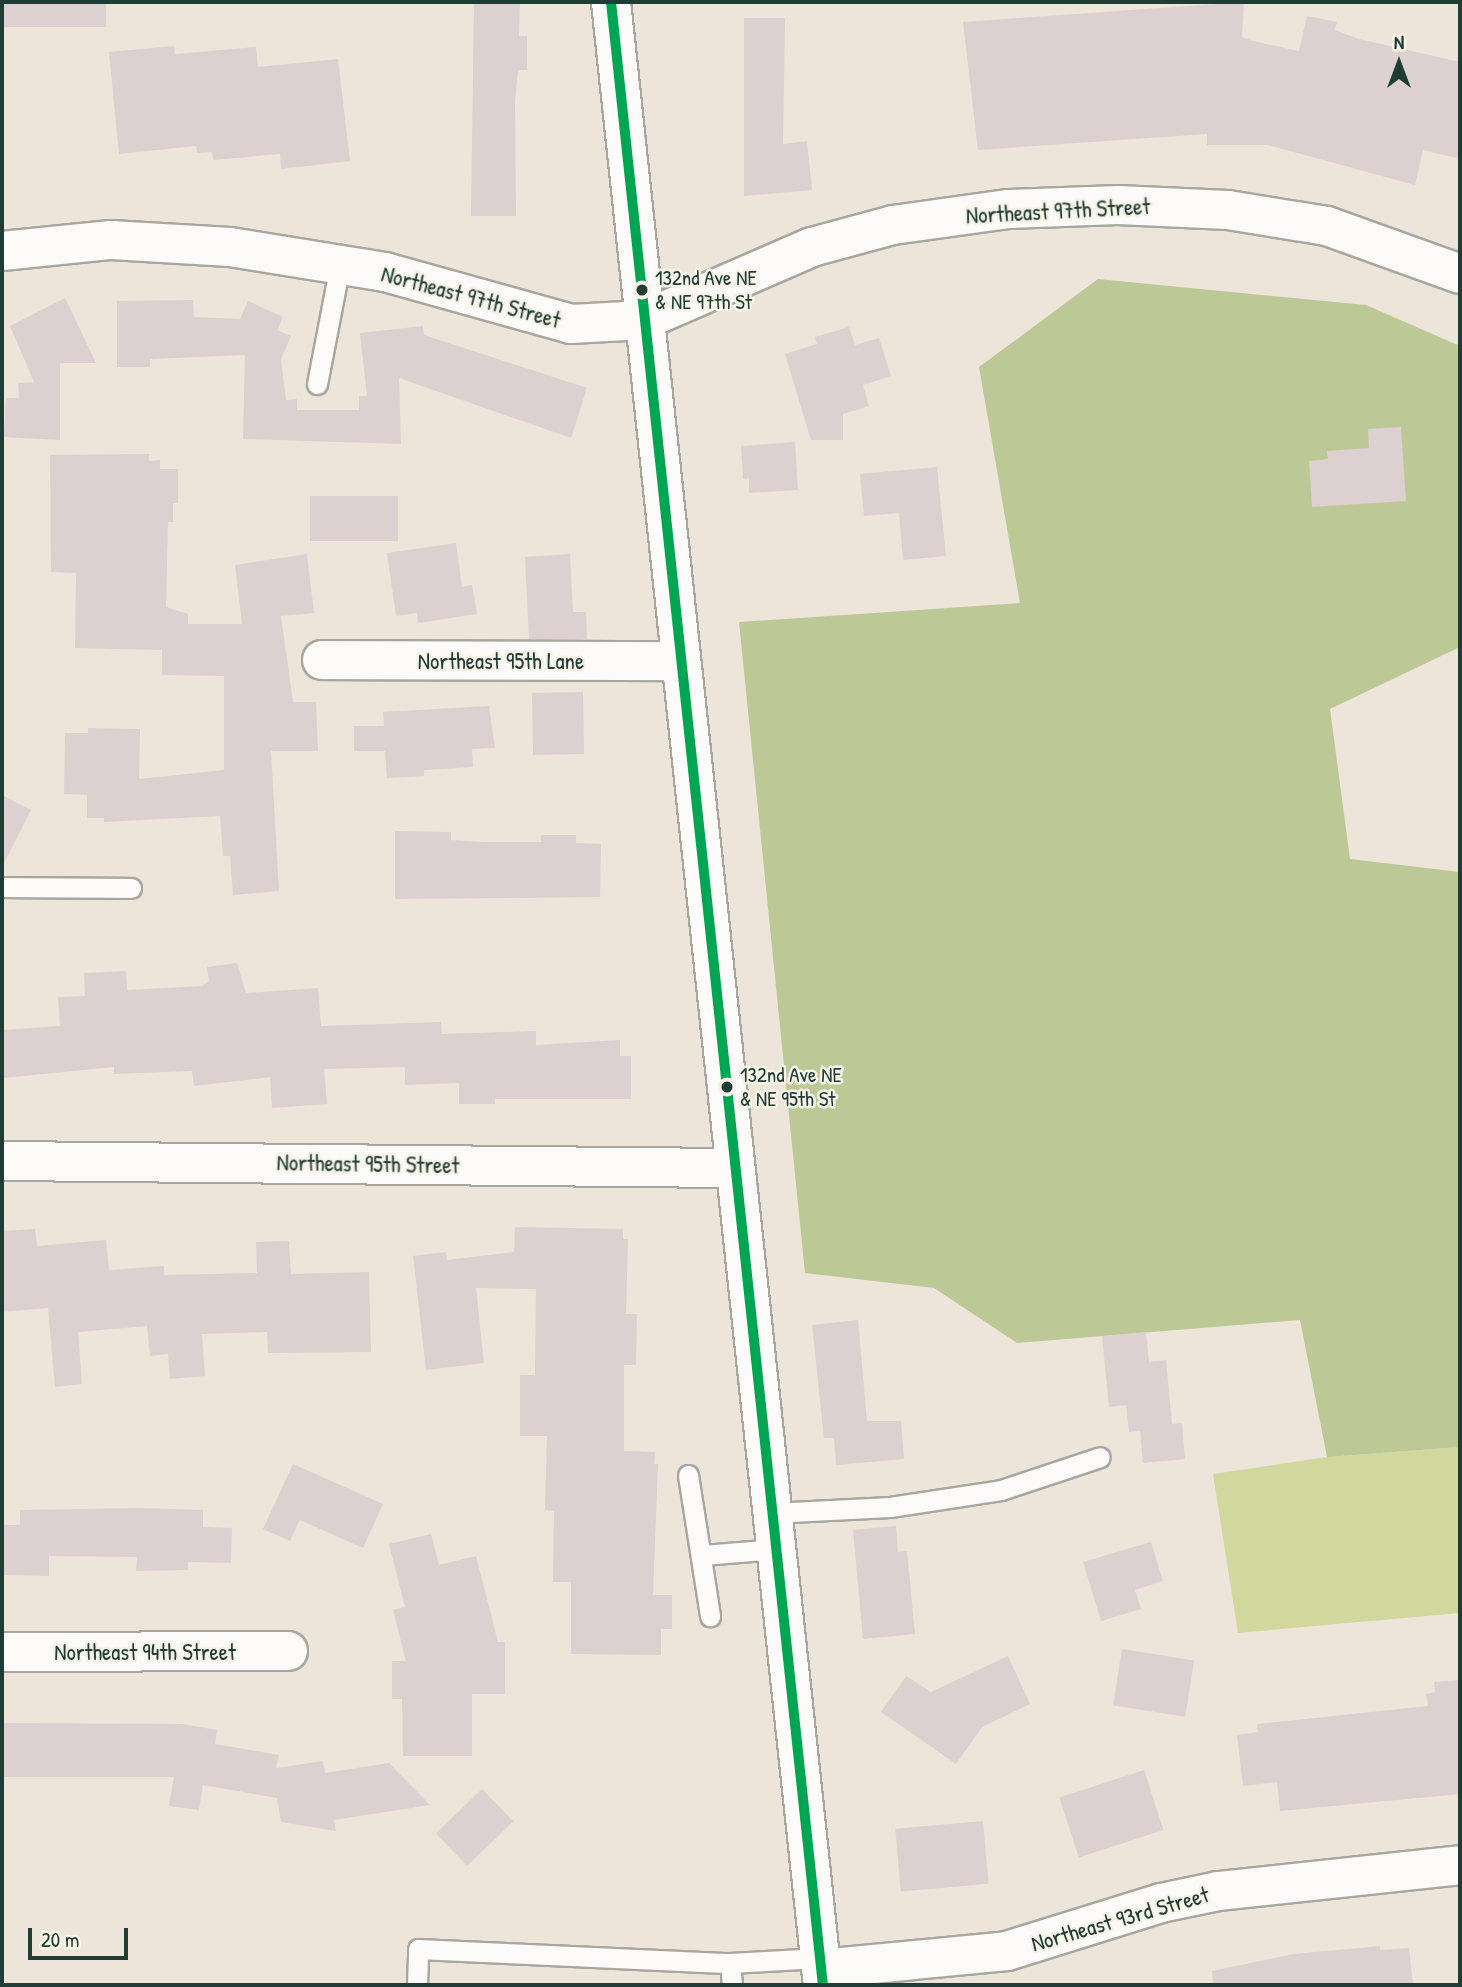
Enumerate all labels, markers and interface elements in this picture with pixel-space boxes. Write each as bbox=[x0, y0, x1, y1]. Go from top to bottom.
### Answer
north arrow bbox=[1364, 28, 1434, 98]
text: N bbox=[1394, 29, 1404, 55]
street label: Northeast 97th Street bbox=[965, 192, 1151, 230]
street label: Northeast 97th Street bbox=[378, 260, 564, 334]
place label: 132nd Ave NE & NE 97th St bbox=[655, 265, 757, 315]
marker: 132nd Ave NE & NE 97th St bbox=[635, 283, 649, 297]
street label: Northeast 95th Lane bbox=[418, 647, 584, 675]
place label: 132nd Ave NE & NE 95th St bbox=[740, 1062, 842, 1112]
marker: 132nd Ave NE & NE 95th St bbox=[720, 1080, 734, 1094]
street label: Northeast 95th Street bbox=[276, 1149, 460, 1179]
street label: Northeast 94th Street bbox=[54, 1638, 236, 1666]
street label: Northeast 93rd Street bbox=[1028, 1880, 1212, 1958]
scale bar bbox=[32, 1913, 131, 1957]
text: 20 m bbox=[41, 1925, 79, 1954]

